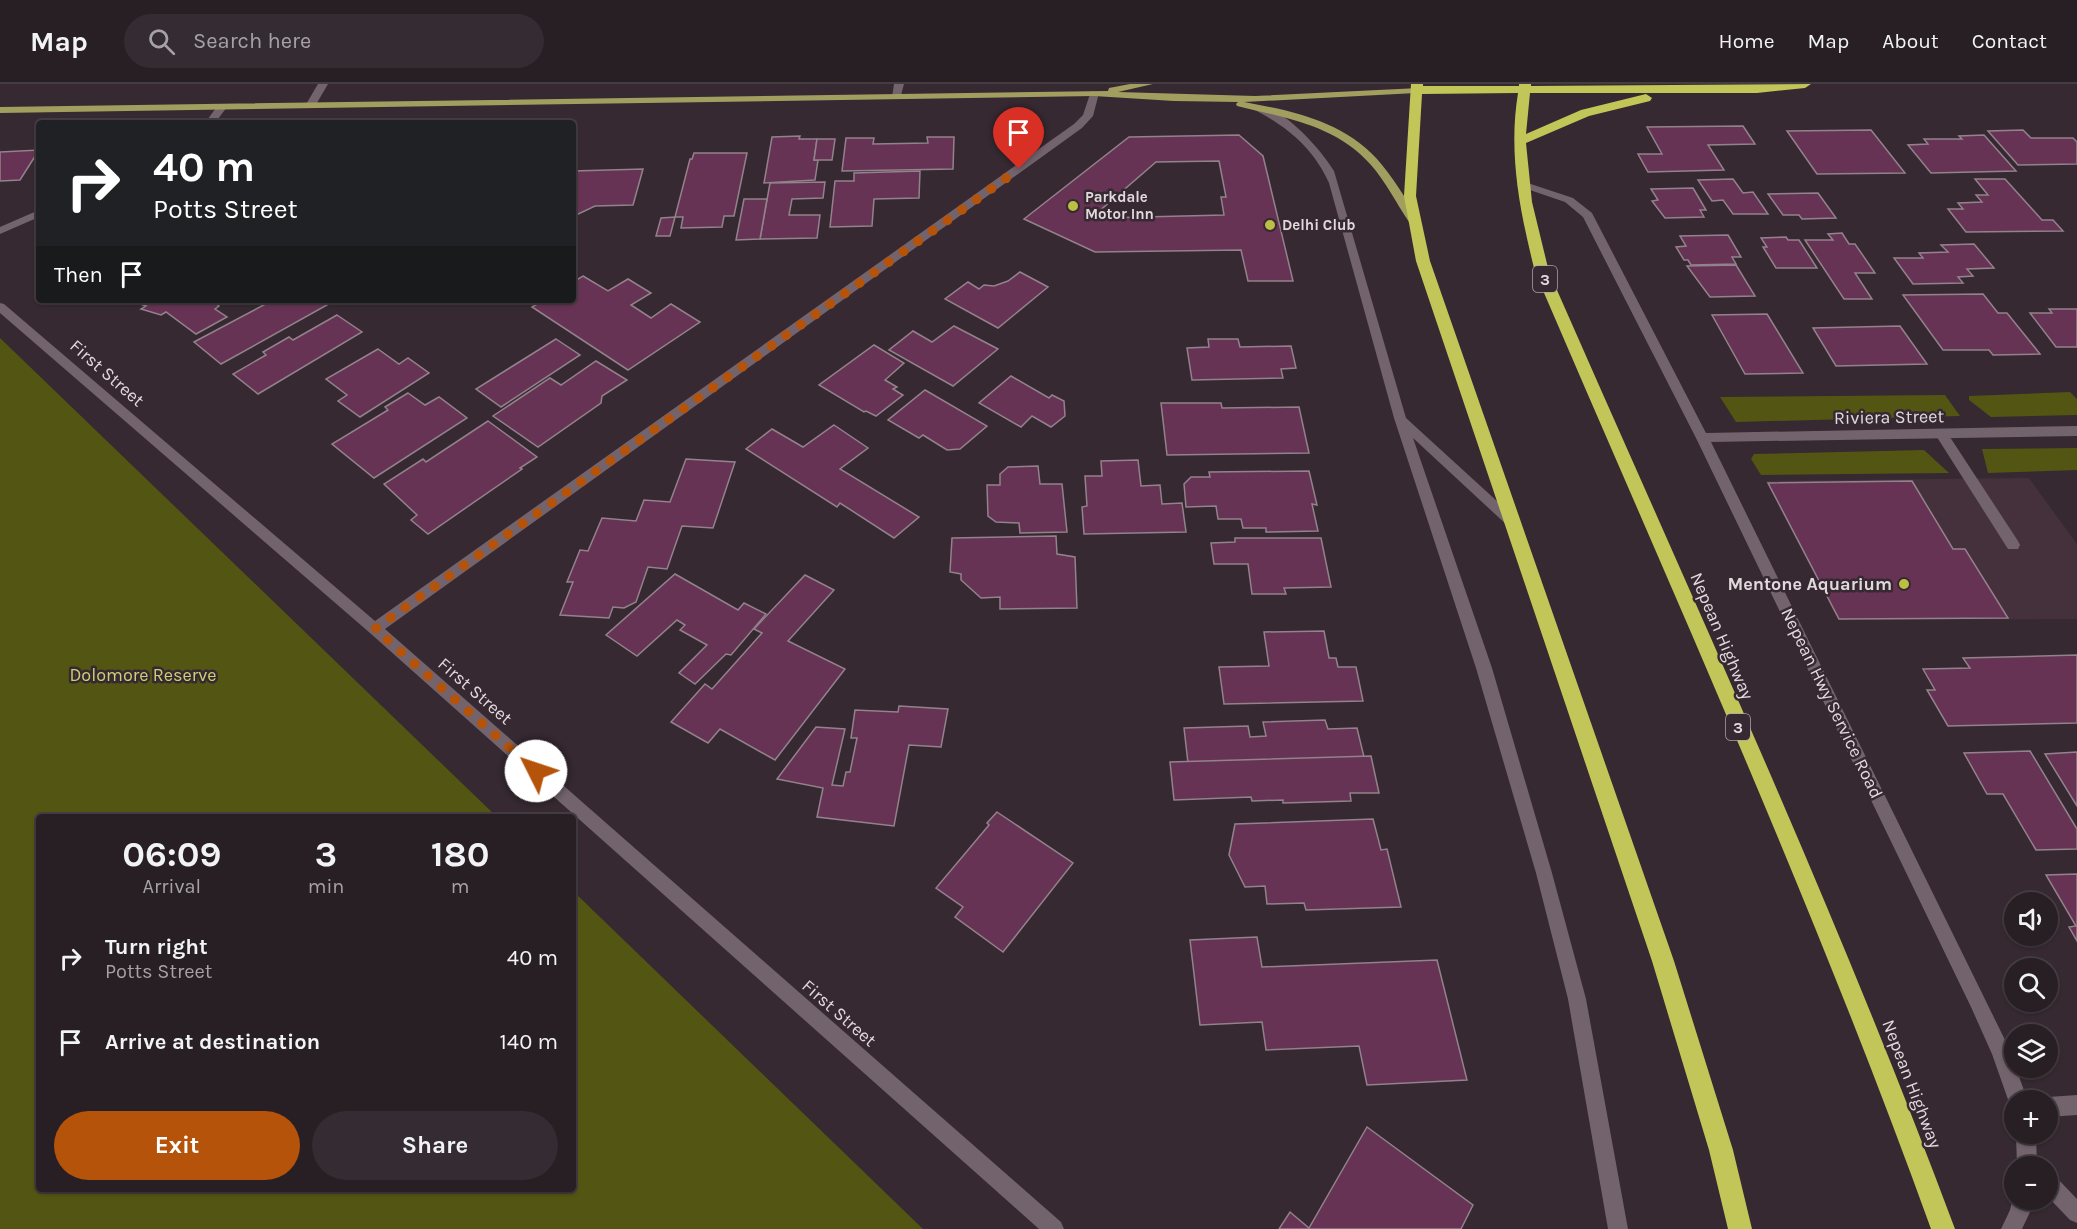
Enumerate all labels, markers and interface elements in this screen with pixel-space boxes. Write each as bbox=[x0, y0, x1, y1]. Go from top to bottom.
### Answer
search box bbox=[124, 14, 544, 68]
text: Map bbox=[30, 25, 88, 58]
icon: search bbox=[145, 25, 178, 58]
text: Search here bbox=[193, 28, 311, 54]
text: Home bbox=[1719, 29, 1775, 53]
text: Map bbox=[1808, 29, 1849, 53]
text: About bbox=[1882, 29, 1939, 53]
text: Contact bbox=[1972, 29, 2047, 53]
pin bbox=[993, 107, 1044, 169]
icon: arrive bbox=[1002, 116, 1035, 149]
text: 40 m bbox=[153, 142, 255, 192]
icon: right bbox=[54, 144, 132, 222]
place label: Parkdale Motor Inn bbox=[1085, 188, 1154, 223]
text: Potts Street bbox=[153, 193, 298, 225]
marker: Parkdale Motor Inn bbox=[1066, 199, 1080, 213]
place label: Delhi Club bbox=[1282, 216, 1356, 234]
marker: Delhi Club bbox=[1263, 218, 1277, 232]
icon: arrive bbox=[115, 258, 148, 291]
text: Then bbox=[54, 262, 103, 288]
road number: 3 bbox=[1533, 266, 1557, 292]
street label: First Street bbox=[65, 335, 149, 411]
street label: Riviera Street bbox=[1834, 405, 1944, 429]
street label: Nepean Highway bbox=[1685, 569, 1759, 704]
place label: Mentone Aquarium bbox=[1728, 573, 1892, 595]
marker: Mentone Aquarium bbox=[1897, 577, 1911, 591]
street label: Nepean Hwy Service Road bbox=[1776, 604, 1888, 802]
street label: First Street bbox=[433, 653, 517, 729]
park label: Dolomore Reserve bbox=[69, 664, 217, 686]
road number: 3 bbox=[1726, 714, 1750, 740]
position arrow bbox=[504, 739, 568, 803]
text: 06:09 bbox=[122, 833, 221, 875]
text: 3 bbox=[315, 833, 337, 875]
text: 180 bbox=[431, 833, 490, 875]
text: Arrival bbox=[143, 875, 201, 898]
text: min bbox=[308, 875, 344, 898]
text: m bbox=[451, 875, 470, 898]
map controls bbox=[2004, 892, 2058, 1210]
button: sound bbox=[2004, 892, 2058, 946]
text: Turn right bbox=[105, 934, 208, 960]
icon: right bbox=[54, 942, 87, 975]
text: 40 m bbox=[507, 945, 558, 971]
button: search bbox=[2004, 958, 2058, 1012]
text: Potts Street bbox=[105, 960, 212, 983]
street label: First Street bbox=[797, 975, 881, 1051]
street label: Nepean Highway bbox=[1877, 1017, 1947, 1152]
button: layers bbox=[2004, 1024, 2058, 1078]
icon: arrive bbox=[54, 1026, 87, 1059]
text: Arrive at destination bbox=[105, 1029, 320, 1055]
text: 140 m bbox=[500, 1029, 558, 1055]
button: + bbox=[2004, 1090, 2058, 1144]
button: Exit bbox=[54, 1111, 300, 1180]
button: Share bbox=[312, 1111, 558, 1180]
button: − bbox=[2004, 1156, 2058, 1210]

